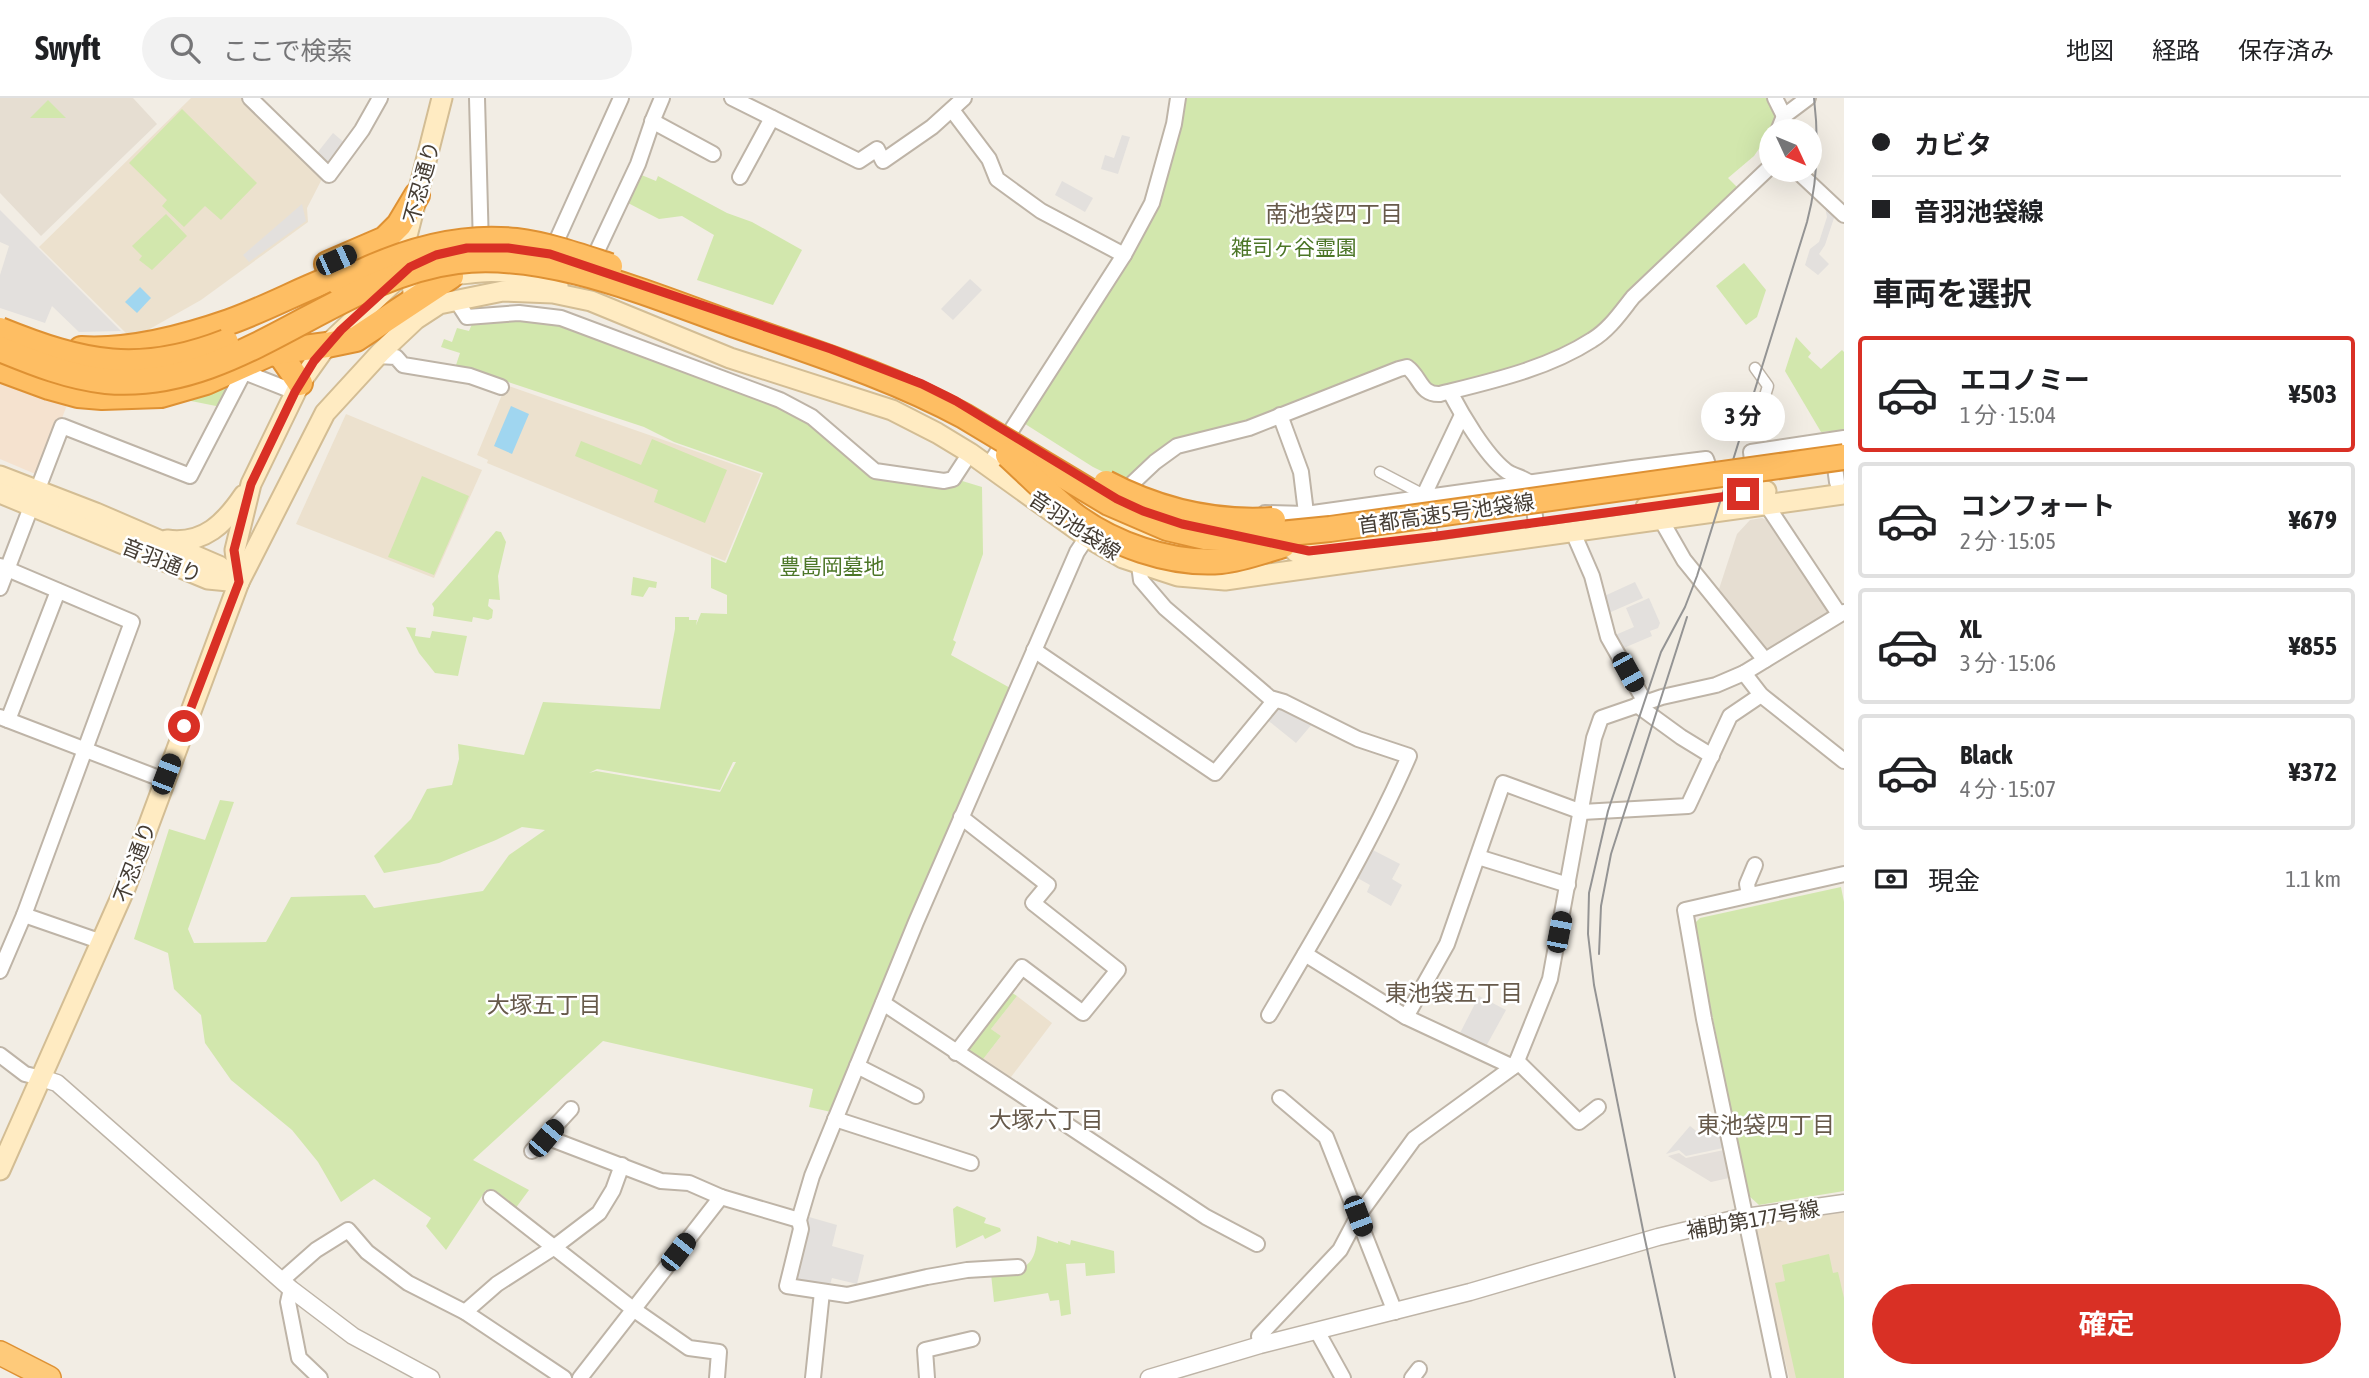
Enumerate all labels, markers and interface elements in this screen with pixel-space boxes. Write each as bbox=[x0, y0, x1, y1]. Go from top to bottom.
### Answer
search box bbox=[142, 17, 632, 80]
text: Swyft bbox=[35, 29, 100, 67]
icon: search bbox=[166, 29, 204, 67]
text: ここで検索 bbox=[222, 36, 352, 66]
text: 地図 bbox=[2066, 37, 2114, 64]
text: 経路 bbox=[2152, 37, 2200, 64]
text: 保存済み bbox=[2238, 37, 2334, 64]
north arrow bbox=[1759, 119, 1822, 182]
map controls bbox=[1759, 119, 1822, 182]
text: カビタ bbox=[1914, 130, 1992, 160]
street label: 不忍通り bbox=[399, 138, 443, 226]
text: 音羽池袋線 bbox=[1914, 197, 2044, 227]
district label: 南池袋四丁目 bbox=[1265, 201, 1403, 227]
park label: 雑司ヶ谷霊園 bbox=[1231, 235, 1357, 259]
car bbox=[313, 242, 360, 278]
text: 車両を選択 bbox=[1872, 275, 2032, 312]
icon: car bbox=[1876, 363, 1939, 426]
text: エコノミー bbox=[1960, 365, 2090, 395]
text: ¥503 bbox=[2289, 379, 2337, 409]
callout: 3 分 bbox=[1701, 392, 1785, 442]
text: 1 分 · 15:04 bbox=[1960, 402, 2056, 428]
text: 3 分 bbox=[1725, 403, 1761, 429]
route end bbox=[1727, 478, 1759, 510]
street label: 音羽池袋線 bbox=[1025, 486, 1125, 564]
street label: 首都高速5号池袋線 bbox=[1356, 489, 1536, 537]
icon: car bbox=[1876, 489, 1939, 552]
text: コンフォート bbox=[1960, 491, 2115, 521]
text: ¥679 bbox=[2289, 505, 2337, 535]
text: 2 分 · 15:05 bbox=[1960, 528, 2056, 554]
street label: 音羽通り bbox=[119, 533, 205, 587]
park label: 豊島岡墓地 bbox=[780, 554, 885, 578]
text: XL bbox=[1960, 614, 1982, 644]
icon: car bbox=[1876, 615, 1939, 678]
text: ¥855 bbox=[2289, 631, 2337, 661]
car bbox=[1609, 649, 1648, 695]
text: 3 分 · 15:06 bbox=[1960, 650, 2056, 676]
route start bbox=[168, 710, 200, 742]
text: Black bbox=[1960, 740, 2012, 770]
icon: car bbox=[1876, 741, 1939, 804]
car bbox=[149, 751, 184, 797]
text: ¥372 bbox=[2289, 757, 2337, 787]
text: 4 分 · 15:07 bbox=[1960, 776, 2056, 802]
street label: 不忍通り bbox=[108, 818, 160, 906]
icon: cash bbox=[1872, 860, 1910, 898]
text: 現金 bbox=[1928, 866, 1980, 896]
text: 1.1 km bbox=[2285, 866, 2341, 892]
car bbox=[1545, 909, 1574, 955]
district label: 東池袋五丁目 bbox=[1385, 980, 1523, 1006]
district label: 大塚五丁目 bbox=[487, 992, 602, 1018]
district label: 大塚六丁目 bbox=[989, 1107, 1104, 1133]
district label: 東池袋四丁目 bbox=[1697, 1112, 1835, 1138]
car bbox=[525, 1115, 568, 1161]
car bbox=[1341, 1193, 1376, 1239]
street label: 補助第177号線 bbox=[1685, 1195, 1821, 1243]
car bbox=[657, 1229, 700, 1275]
button: 確定 bbox=[1872, 1284, 2341, 1364]

